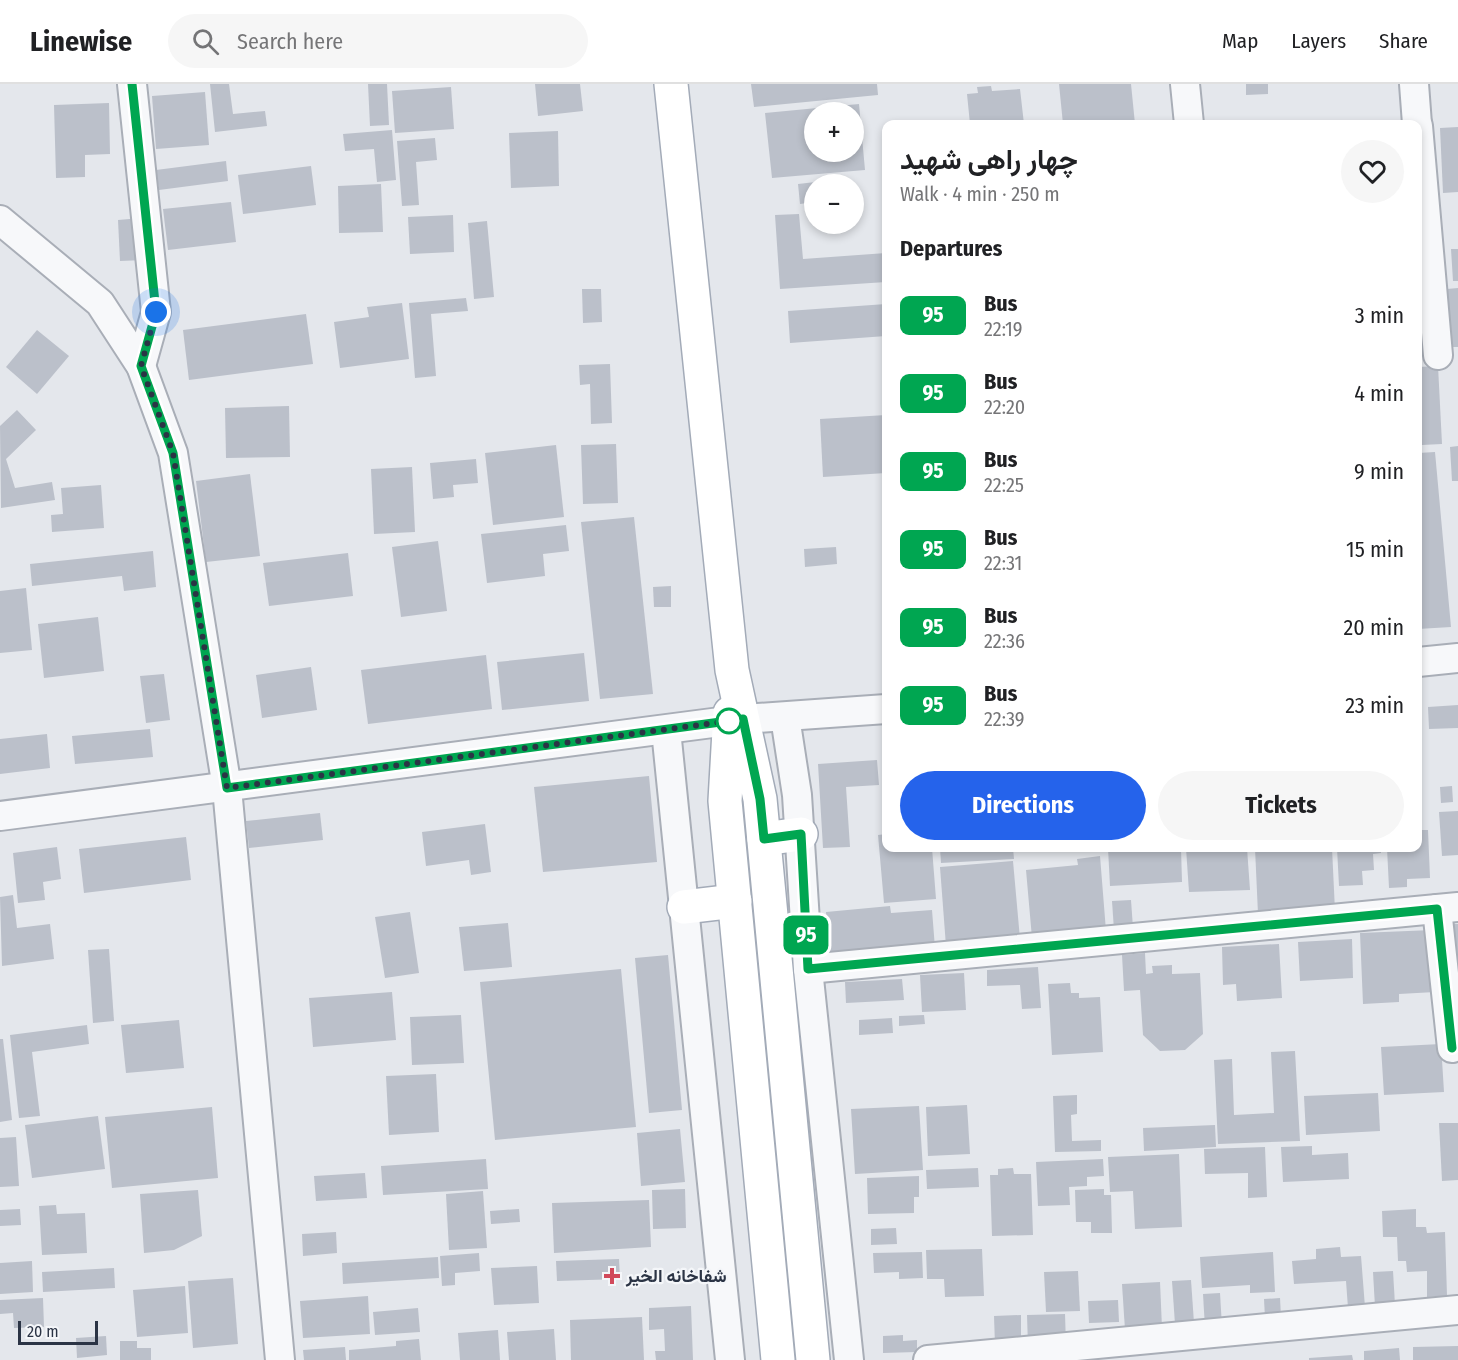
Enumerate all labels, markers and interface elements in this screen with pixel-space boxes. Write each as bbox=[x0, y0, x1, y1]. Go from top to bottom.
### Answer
search box bbox=[168, 14, 588, 68]
text: Linewise bbox=[30, 25, 132, 58]
icon: search bbox=[189, 25, 222, 58]
text: Search here bbox=[237, 28, 343, 55]
text: Map bbox=[1222, 28, 1258, 54]
text: Layers bbox=[1291, 28, 1346, 54]
text: Share bbox=[1379, 28, 1428, 54]
map controls bbox=[804, 102, 864, 234]
button: + bbox=[804, 102, 864, 162]
button: heart bbox=[1341, 140, 1404, 203]
text: چهار راهی شهید bbox=[900, 143, 1078, 176]
button: − bbox=[804, 174, 864, 234]
text: Walk · 4 min · 250 m bbox=[900, 182, 1060, 206]
text: Departures bbox=[900, 235, 1002, 262]
text: Bus bbox=[984, 290, 1017, 317]
your location bbox=[141, 297, 171, 327]
text: 95 bbox=[922, 302, 944, 328]
text: 3 min bbox=[1355, 302, 1404, 329]
text: 22:19 bbox=[984, 317, 1023, 341]
text: Bus bbox=[984, 368, 1017, 395]
text: 95 bbox=[922, 380, 944, 406]
text: 4 min bbox=[1354, 380, 1404, 407]
text: 22:20 bbox=[984, 395, 1025, 419]
text: Bus bbox=[984, 446, 1017, 473]
text: 95 bbox=[922, 458, 944, 484]
text: 9 min bbox=[1354, 458, 1404, 485]
text: 22:25 bbox=[984, 473, 1024, 497]
text: Bus bbox=[984, 524, 1017, 551]
text: 95 bbox=[922, 536, 944, 562]
text: 15 min bbox=[1346, 536, 1404, 563]
text: 22:31 bbox=[984, 551, 1022, 575]
text: Bus bbox=[984, 602, 1017, 629]
text: 95 bbox=[922, 614, 944, 640]
text: 20 min bbox=[1344, 614, 1404, 641]
text: 22:36 bbox=[984, 629, 1025, 653]
text: Bus bbox=[984, 680, 1017, 707]
text: 95 bbox=[922, 692, 944, 718]
text: 23 min bbox=[1345, 692, 1404, 719]
text: 22:39 bbox=[984, 707, 1025, 731]
unlabelled marker bbox=[716, 708, 742, 734]
button: Directions bbox=[900, 771, 1146, 840]
button: Tickets bbox=[1158, 771, 1404, 840]
line badge: 95 bbox=[779, 916, 833, 954]
text: 95 bbox=[795, 922, 817, 948]
place label: شفاخانه الخیر bbox=[625, 1265, 727, 1287]
marker: شفاخانه الخیر bbox=[603, 1267, 621, 1285]
scale bar bbox=[18, 1318, 98, 1346]
text: 20 m bbox=[27, 1322, 58, 1341]

